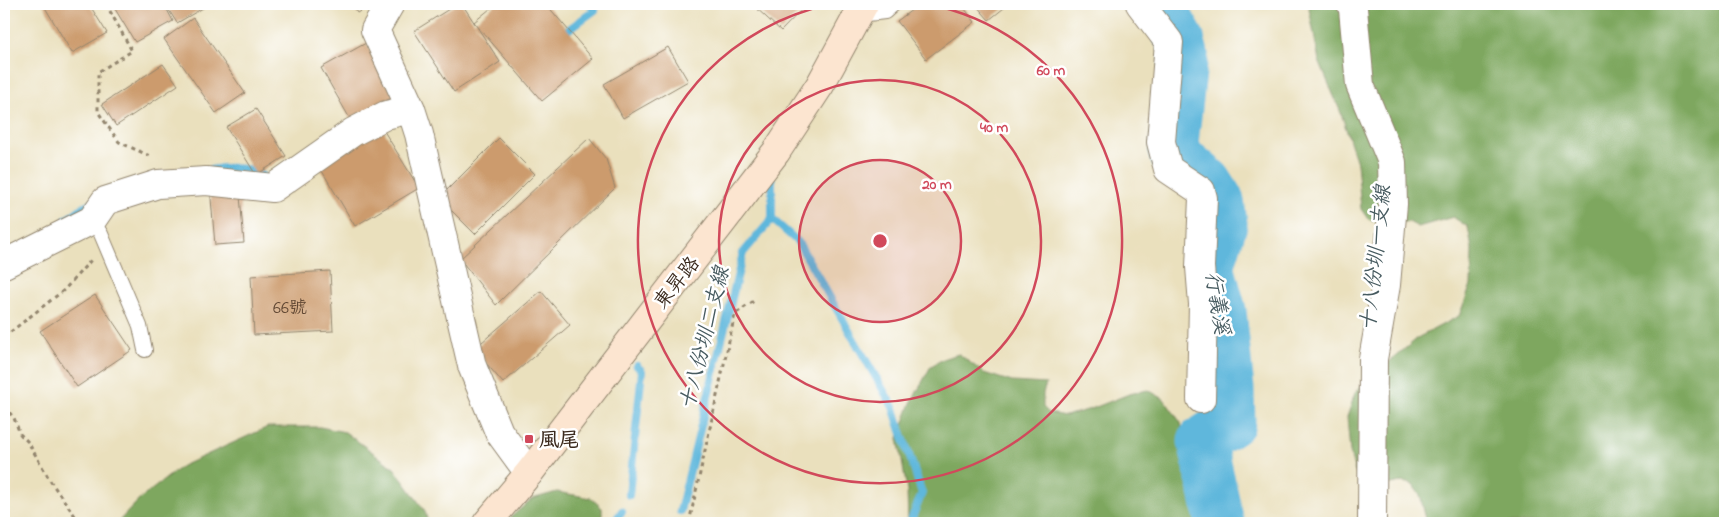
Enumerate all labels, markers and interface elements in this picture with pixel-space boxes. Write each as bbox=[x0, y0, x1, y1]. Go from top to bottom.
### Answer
text: 60 m bbox=[1036, 60, 1066, 82]
text: 40 m bbox=[979, 117, 1008, 139]
text: 20 m bbox=[921, 174, 952, 196]
water label: 十八份圳一支線 bbox=[1354, 183, 1400, 333]
centre of rings bbox=[871, 232, 889, 250]
street label: 東昇路 bbox=[648, 250, 708, 316]
water label: 十八份圳二支線 bbox=[674, 263, 739, 413]
water label: 行義溪 bbox=[1196, 270, 1236, 338]
house number: 66號 bbox=[273, 296, 307, 322]
place label: 風尾 bbox=[539, 427, 579, 456]
marker: 風尾 bbox=[523, 433, 535, 445]

